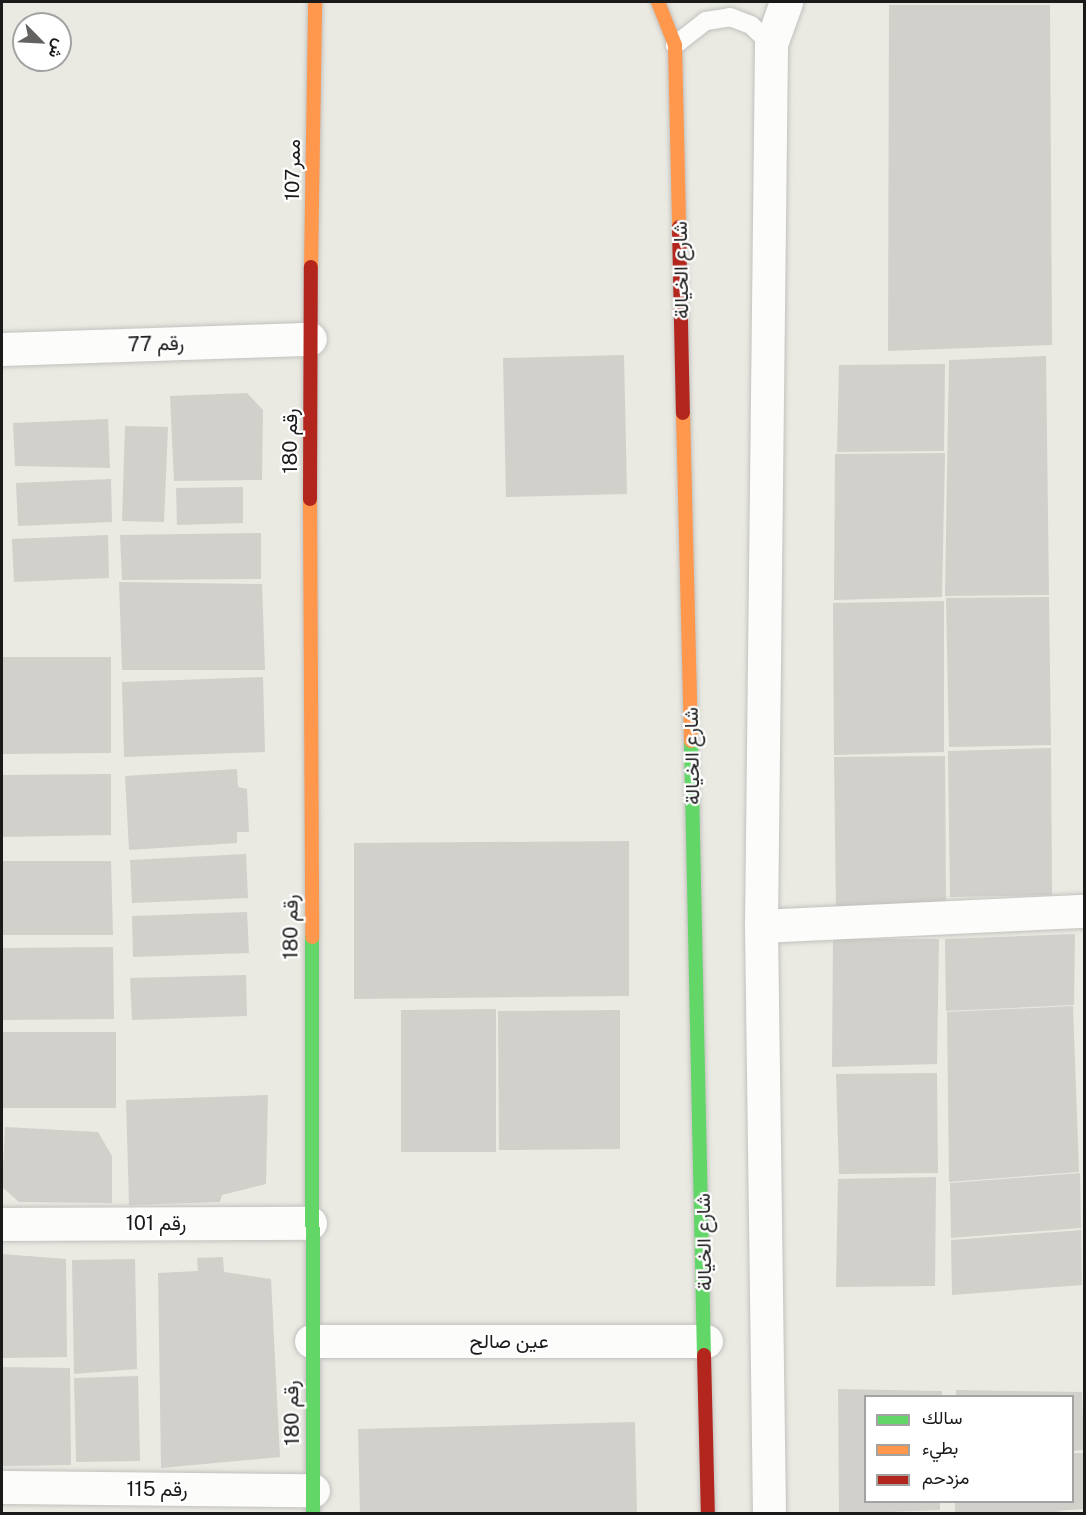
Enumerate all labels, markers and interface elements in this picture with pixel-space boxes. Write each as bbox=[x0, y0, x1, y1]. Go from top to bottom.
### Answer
north arrow bbox=[12, 12, 72, 72]
text: ش bbox=[44, 36, 70, 61]
street label: ممر107 bbox=[280, 139, 306, 201]
street label: شارع الخيالة bbox=[668, 221, 694, 319]
street label: رقم 77 bbox=[127, 331, 185, 357]
street label: رقم 180 bbox=[278, 408, 302, 474]
street label: شارع الخيالة bbox=[679, 707, 705, 805]
street label: رقم 180 bbox=[279, 894, 303, 960]
street label: شارع الخيالة bbox=[691, 1193, 717, 1291]
street label: رقم 101 bbox=[126, 1211, 186, 1235]
street label: عين صالح bbox=[469, 1329, 549, 1353]
street label: رقم 180 bbox=[279, 1380, 305, 1446]
legend bbox=[864, 1395, 1074, 1503]
text: سالك bbox=[922, 1407, 962, 1428]
text: بطيء bbox=[922, 1437, 958, 1458]
text: مزدحم bbox=[922, 1467, 969, 1488]
street label: رقم 115 bbox=[126, 1477, 188, 1501]

